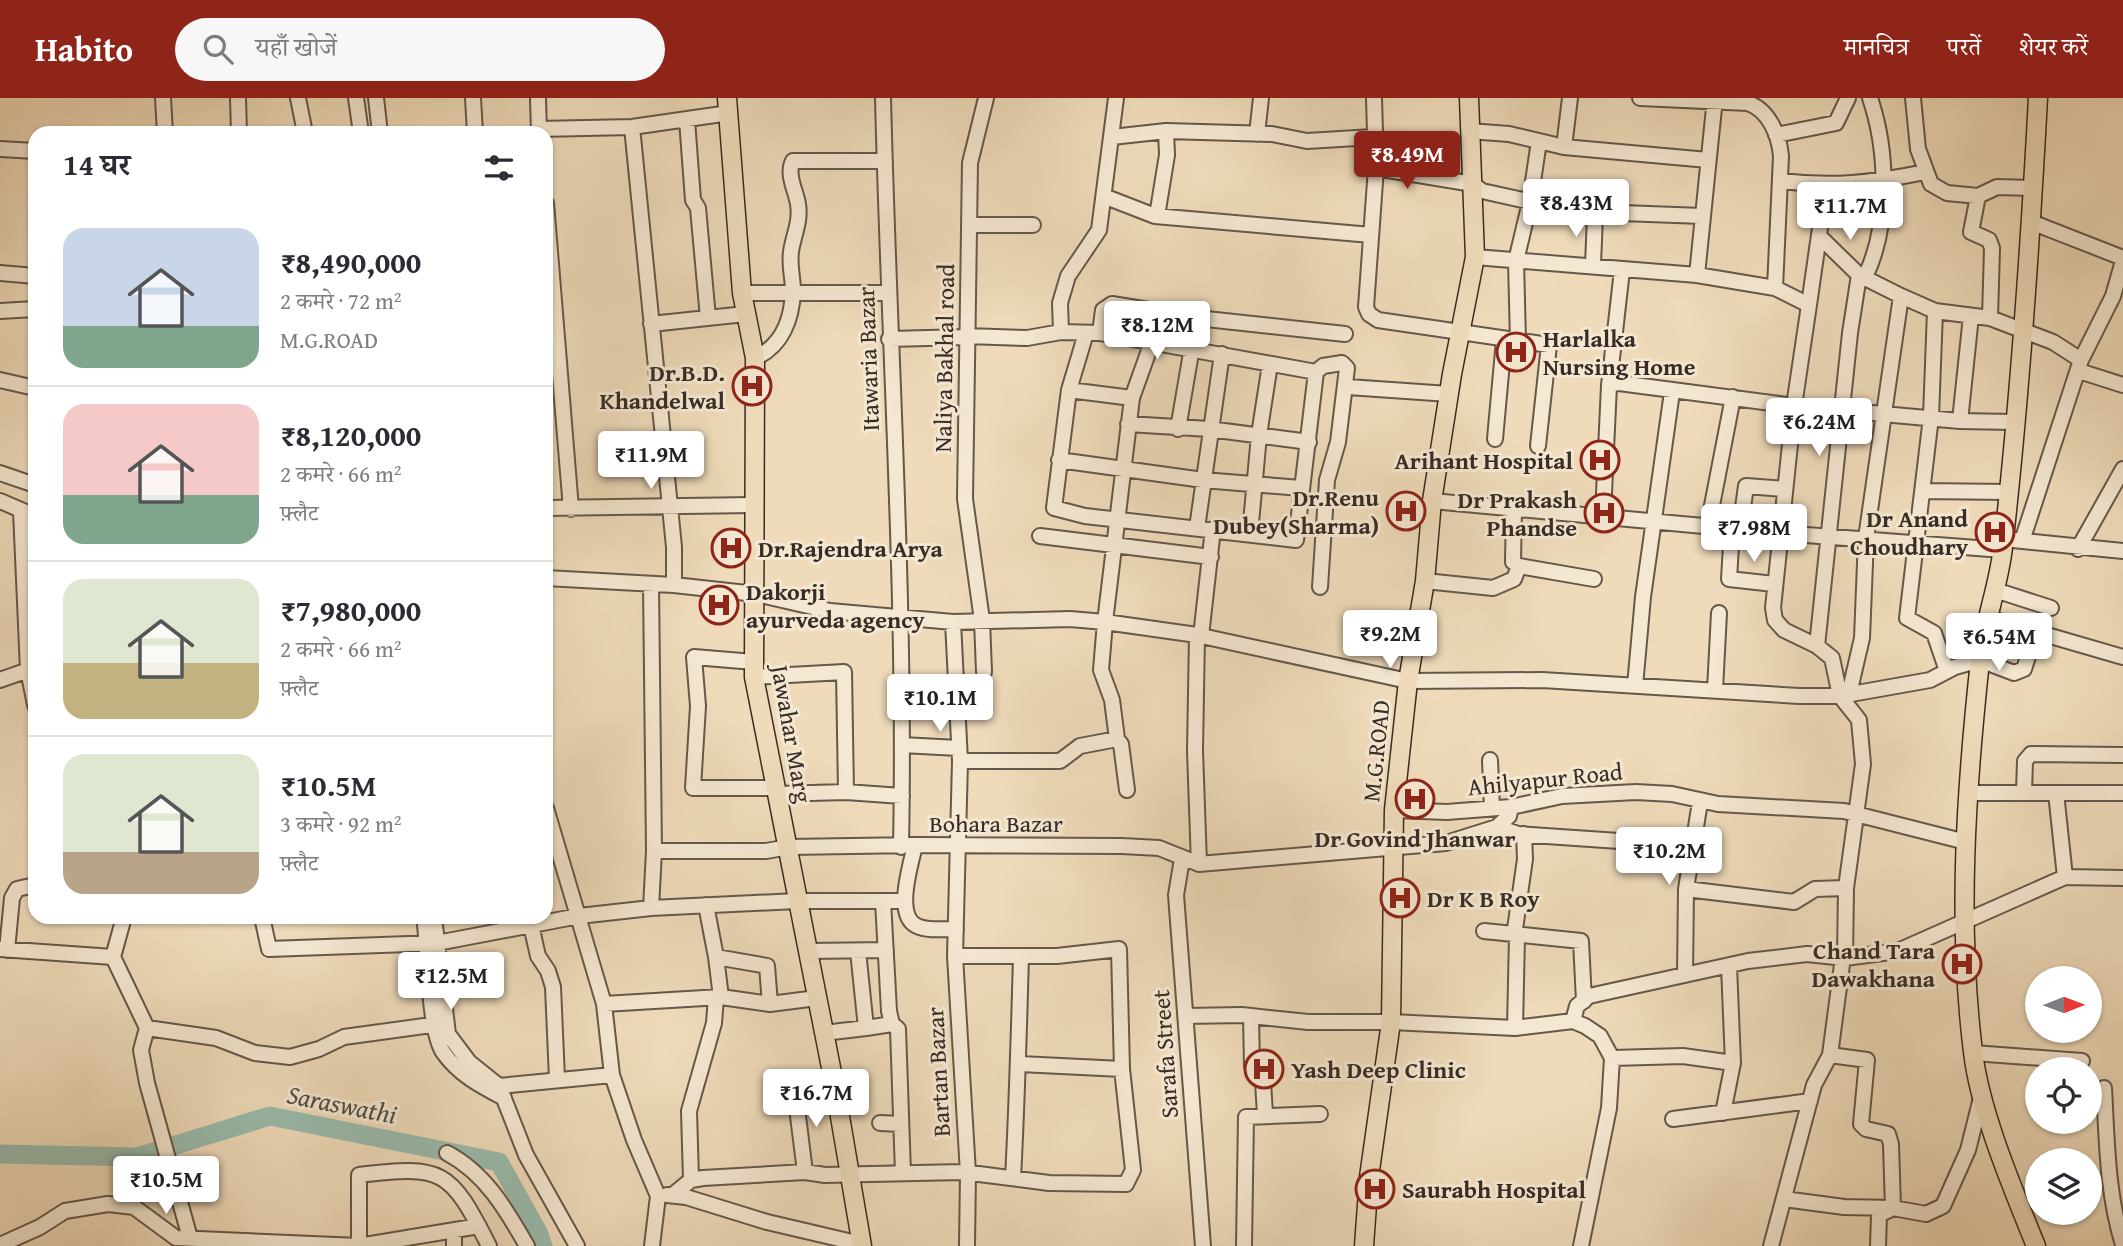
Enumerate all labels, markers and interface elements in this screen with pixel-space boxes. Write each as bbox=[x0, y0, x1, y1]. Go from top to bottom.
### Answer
search box bbox=[175, 18, 665, 81]
text: Habito bbox=[35, 25, 133, 73]
text: यहाँ खोजें bbox=[255, 27, 337, 66]
text: मानचित्र bbox=[1844, 29, 1909, 64]
text: परतें bbox=[1947, 29, 1981, 64]
text: शेयर करें bbox=[2019, 29, 2088, 64]
icon: search bbox=[199, 30, 237, 68]
pin: ₹8.49M bbox=[1350, 132, 1464, 191]
text: ₹8.49M bbox=[1370, 137, 1444, 170]
text: 14 घर bbox=[63, 142, 130, 186]
icon: filters bbox=[480, 149, 518, 187]
pin: ₹8.43M bbox=[1519, 180, 1633, 239]
pin: ₹11.7M bbox=[1793, 183, 1907, 242]
text: ₹8.43M bbox=[1539, 185, 1613, 218]
text: ₹11.7M bbox=[1813, 188, 1887, 221]
text: ₹8,490,000 bbox=[280, 240, 421, 284]
icon: home bbox=[119, 256, 203, 340]
street label: Naliya Bakhal road bbox=[925, 263, 963, 453]
text: 2 कमरे · 72 m² bbox=[280, 284, 402, 317]
street label: Itawaria Bazar bbox=[848, 286, 888, 432]
pin: ₹8.12M bbox=[1100, 302, 1214, 361]
text: ₹8.12M bbox=[1120, 307, 1194, 340]
place label: Harlalka Nursing Home bbox=[1543, 321, 1696, 384]
text: M.G.ROAD bbox=[280, 323, 378, 356]
hospital icon: Harlalka Nursing Home bbox=[1495, 331, 1537, 373]
place label: Dr.B.D. Khandelwal bbox=[599, 355, 726, 418]
hospital icon: Dr.B.D. Khandelwal bbox=[731, 365, 773, 407]
pin: ₹6.24M bbox=[1762, 398, 1876, 458]
text: ₹6.24M bbox=[1782, 404, 1856, 437]
text: ₹8,120,000 bbox=[280, 413, 421, 457]
icon: home bbox=[119, 432, 203, 516]
pin: ₹11.9M bbox=[594, 432, 708, 491]
text: ₹11.9M bbox=[614, 437, 688, 470]
hospital icon: Arihant Hospital bbox=[1579, 439, 1621, 481]
place label: Arihant Hospital bbox=[1395, 443, 1574, 478]
text: 2 कमरे · 66 m² bbox=[280, 457, 402, 490]
place label: Dr.Renu Dubey(Sharma) bbox=[1213, 480, 1379, 543]
place label: Dr Prakash Phandse bbox=[1458, 482, 1577, 545]
hospital icon: Dr.Renu Dubey(Sharma) bbox=[1385, 490, 1427, 532]
hospital icon: Dr Prakash Phandse bbox=[1583, 492, 1625, 534]
text: फ़्लैट bbox=[280, 496, 318, 529]
place label: Dr Anand Choudhary bbox=[1850, 501, 1969, 564]
pin: ₹7.98M bbox=[1697, 504, 1811, 564]
text: ₹7.98M bbox=[1717, 510, 1791, 543]
hospital icon: Dr Anand Choudhary bbox=[1974, 511, 2016, 553]
hospital icon: Dr.Rajendra Arya bbox=[710, 527, 752, 569]
place label: Dr.Rajendra Arya bbox=[758, 531, 943, 566]
place label: Dakorji ayurveda agency bbox=[746, 574, 925, 637]
hospital icon: Dakorji ayurveda agency bbox=[698, 584, 740, 626]
text: ₹7,980,000 bbox=[280, 588, 421, 632]
icon: home bbox=[119, 607, 203, 691]
pin: ₹9.2M bbox=[1341, 610, 1439, 670]
pin: ₹6.54M bbox=[1942, 614, 2056, 673]
text: ₹9.2M bbox=[1359, 616, 1421, 649]
text: ₹6.54M bbox=[1962, 619, 2036, 652]
text: 2 कमरे · 66 m² bbox=[280, 632, 402, 665]
street label: Jawahar Marg bbox=[762, 659, 821, 806]
text: फ़्लैट bbox=[280, 671, 318, 704]
pin: ₹10.1M bbox=[883, 674, 997, 734]
text: ₹10.1M bbox=[903, 680, 977, 713]
street label: M.G.ROAD bbox=[1353, 698, 1399, 804]
street label: Ahilyapur Road bbox=[1466, 753, 1624, 805]
text: ₹10.5M bbox=[280, 763, 376, 807]
hospital icon: Dr Govind Jhanwar bbox=[1394, 778, 1436, 820]
icon: home bbox=[119, 782, 203, 866]
street label: Bohara Bazar bbox=[929, 806, 1063, 841]
text: 3 कमरे · 92 m² bbox=[280, 807, 402, 840]
place label: Dr Govind Jhanwar bbox=[1315, 821, 1516, 856]
pin: ₹10.2M bbox=[1612, 828, 1726, 887]
text: ₹10.2M bbox=[1632, 833, 1706, 866]
text: फ़्लैट bbox=[280, 846, 318, 879]
hospital icon: Dr K B Roy bbox=[1379, 877, 1421, 919]
place label: Dr K B Roy bbox=[1427, 881, 1540, 916]
place label: Chand Tara Dawakhana bbox=[1812, 933, 1936, 996]
hospital icon: Chand Tara Dawakhana bbox=[1941, 943, 1983, 985]
pin: ₹12.5M bbox=[394, 953, 508, 1012]
text: ₹12.5M bbox=[414, 958, 488, 991]
north arrow bbox=[2025, 966, 2102, 1043]
map controls bbox=[2025, 966, 2102, 1225]
street label: Sarafa Street bbox=[1143, 988, 1187, 1120]
street label: Bartan Bazar bbox=[917, 1006, 959, 1138]
hospital icon: Yash Deep Clinic bbox=[1243, 1048, 1285, 1090]
place label: Yash Deep Clinic bbox=[1291, 1052, 1466, 1087]
button: locate bbox=[2025, 1057, 2102, 1134]
pin: ₹16.7M bbox=[759, 1070, 873, 1129]
water label: Saraswathi bbox=[284, 1074, 400, 1134]
text: ₹16.7M bbox=[779, 1075, 853, 1108]
button: layers bbox=[2025, 1148, 2102, 1225]
pin: ₹10.5M bbox=[109, 1156, 223, 1216]
text: ₹10.5M bbox=[129, 1162, 203, 1195]
hospital icon: Saurabh Hospital bbox=[1354, 1168, 1396, 1210]
place label: Saurabh Hospital bbox=[1402, 1172, 1587, 1207]

